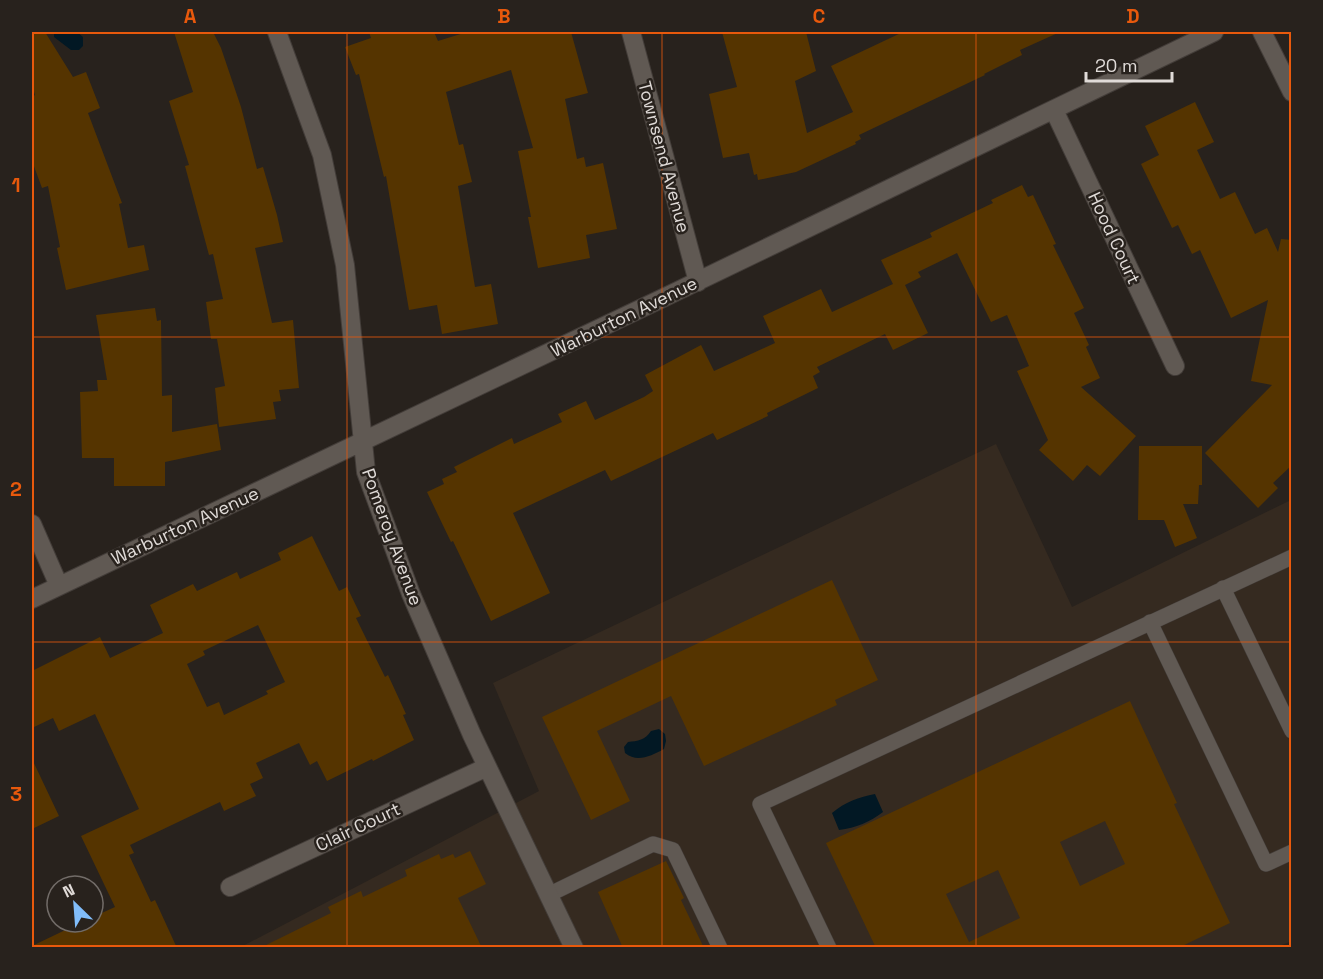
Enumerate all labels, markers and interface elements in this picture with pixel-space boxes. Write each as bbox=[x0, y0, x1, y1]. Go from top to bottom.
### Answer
text: A bbox=[184, 3, 197, 29]
text: B bbox=[497, 3, 511, 29]
text: C bbox=[813, 3, 826, 29]
text: D bbox=[1126, 3, 1140, 29]
scale bar bbox=[1086, 45, 1172, 83]
text: 20 m bbox=[1095, 54, 1138, 77]
street label: Townsend Avenue bbox=[633, 79, 696, 235]
text: 1 bbox=[11, 172, 21, 198]
street label: Hood Court bbox=[1083, 188, 1146, 288]
street label: Warburton Avenue bbox=[547, 271, 701, 362]
street label: Pomeroy Avenue bbox=[357, 465, 428, 609]
text: 2 bbox=[10, 476, 22, 502]
street label: Warburton Avenue bbox=[107, 481, 262, 570]
text: 3 bbox=[10, 781, 22, 807]
street label: Clair Court bbox=[312, 797, 404, 856]
north arrow bbox=[45, 874, 105, 934]
text: N bbox=[60, 879, 78, 903]

